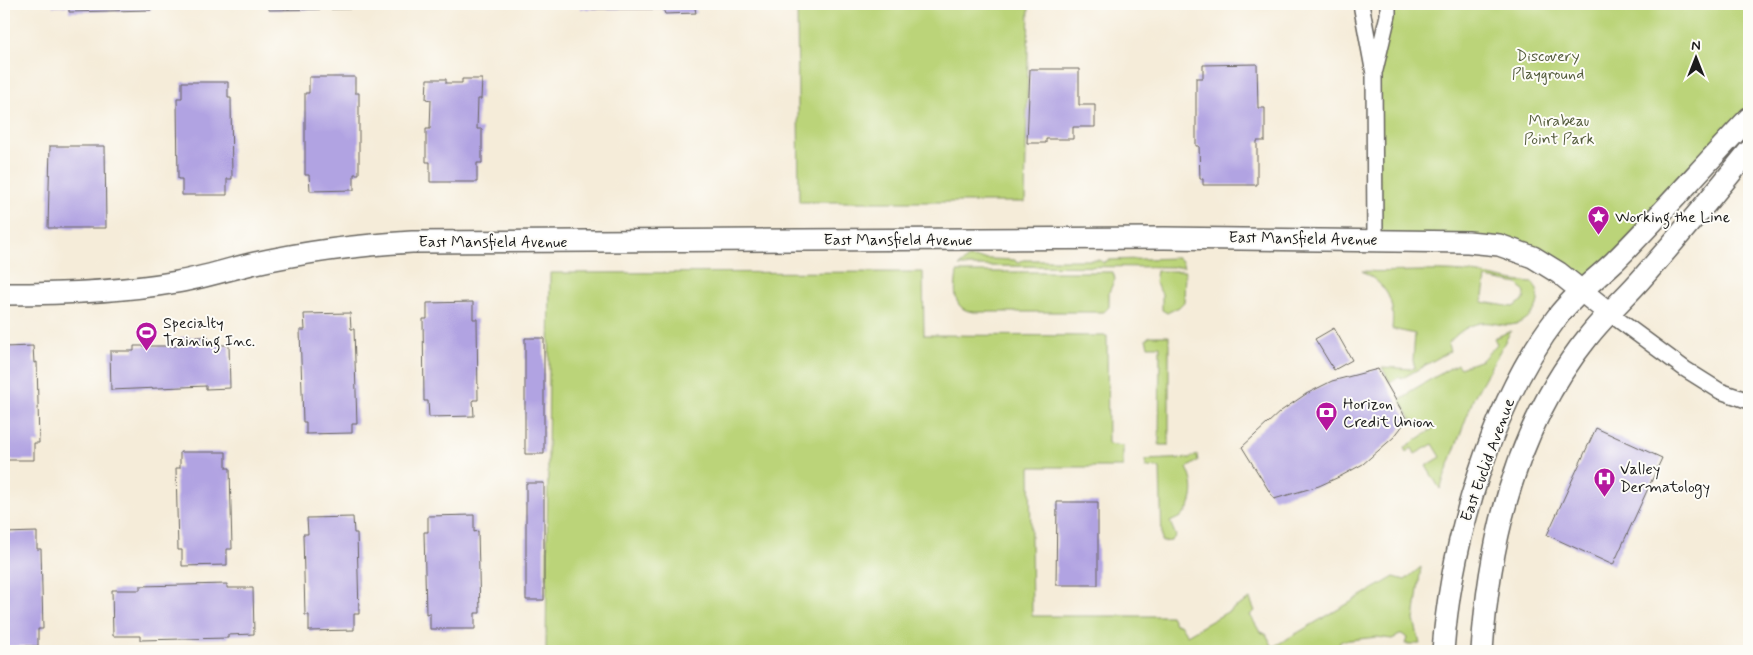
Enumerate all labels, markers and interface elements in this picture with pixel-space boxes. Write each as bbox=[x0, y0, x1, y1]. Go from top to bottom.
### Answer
north arrow bbox=[1670, 32, 1720, 82]
text: N bbox=[1691, 37, 1701, 55]
park label: Discovery Playground bbox=[1512, 46, 1584, 85]
park label: Mirabeau Point Park bbox=[1524, 111, 1594, 150]
place icon: Working the Line bbox=[1587, 205, 1611, 236]
place label: Working the Line bbox=[1615, 207, 1731, 229]
street label: East Mansfield Avenue bbox=[1228, 227, 1378, 251]
street label: East Mansfield Avenue bbox=[823, 230, 973, 251]
street label: East Mansfield Avenue bbox=[418, 232, 568, 253]
place label: Specialty Training Inc. bbox=[163, 313, 255, 353]
sports icon: Specialty Training Inc. bbox=[135, 320, 159, 351]
place label: Horizon Credit Union bbox=[1343, 394, 1436, 433]
street label: East Euclid Avenue bbox=[1456, 395, 1520, 525]
bank icon: Horizon Credit Union bbox=[1315, 401, 1339, 432]
place label: Valley Dermatology bbox=[1620, 459, 1710, 499]
hospital icon: Valley Dermatology bbox=[1592, 466, 1616, 497]

